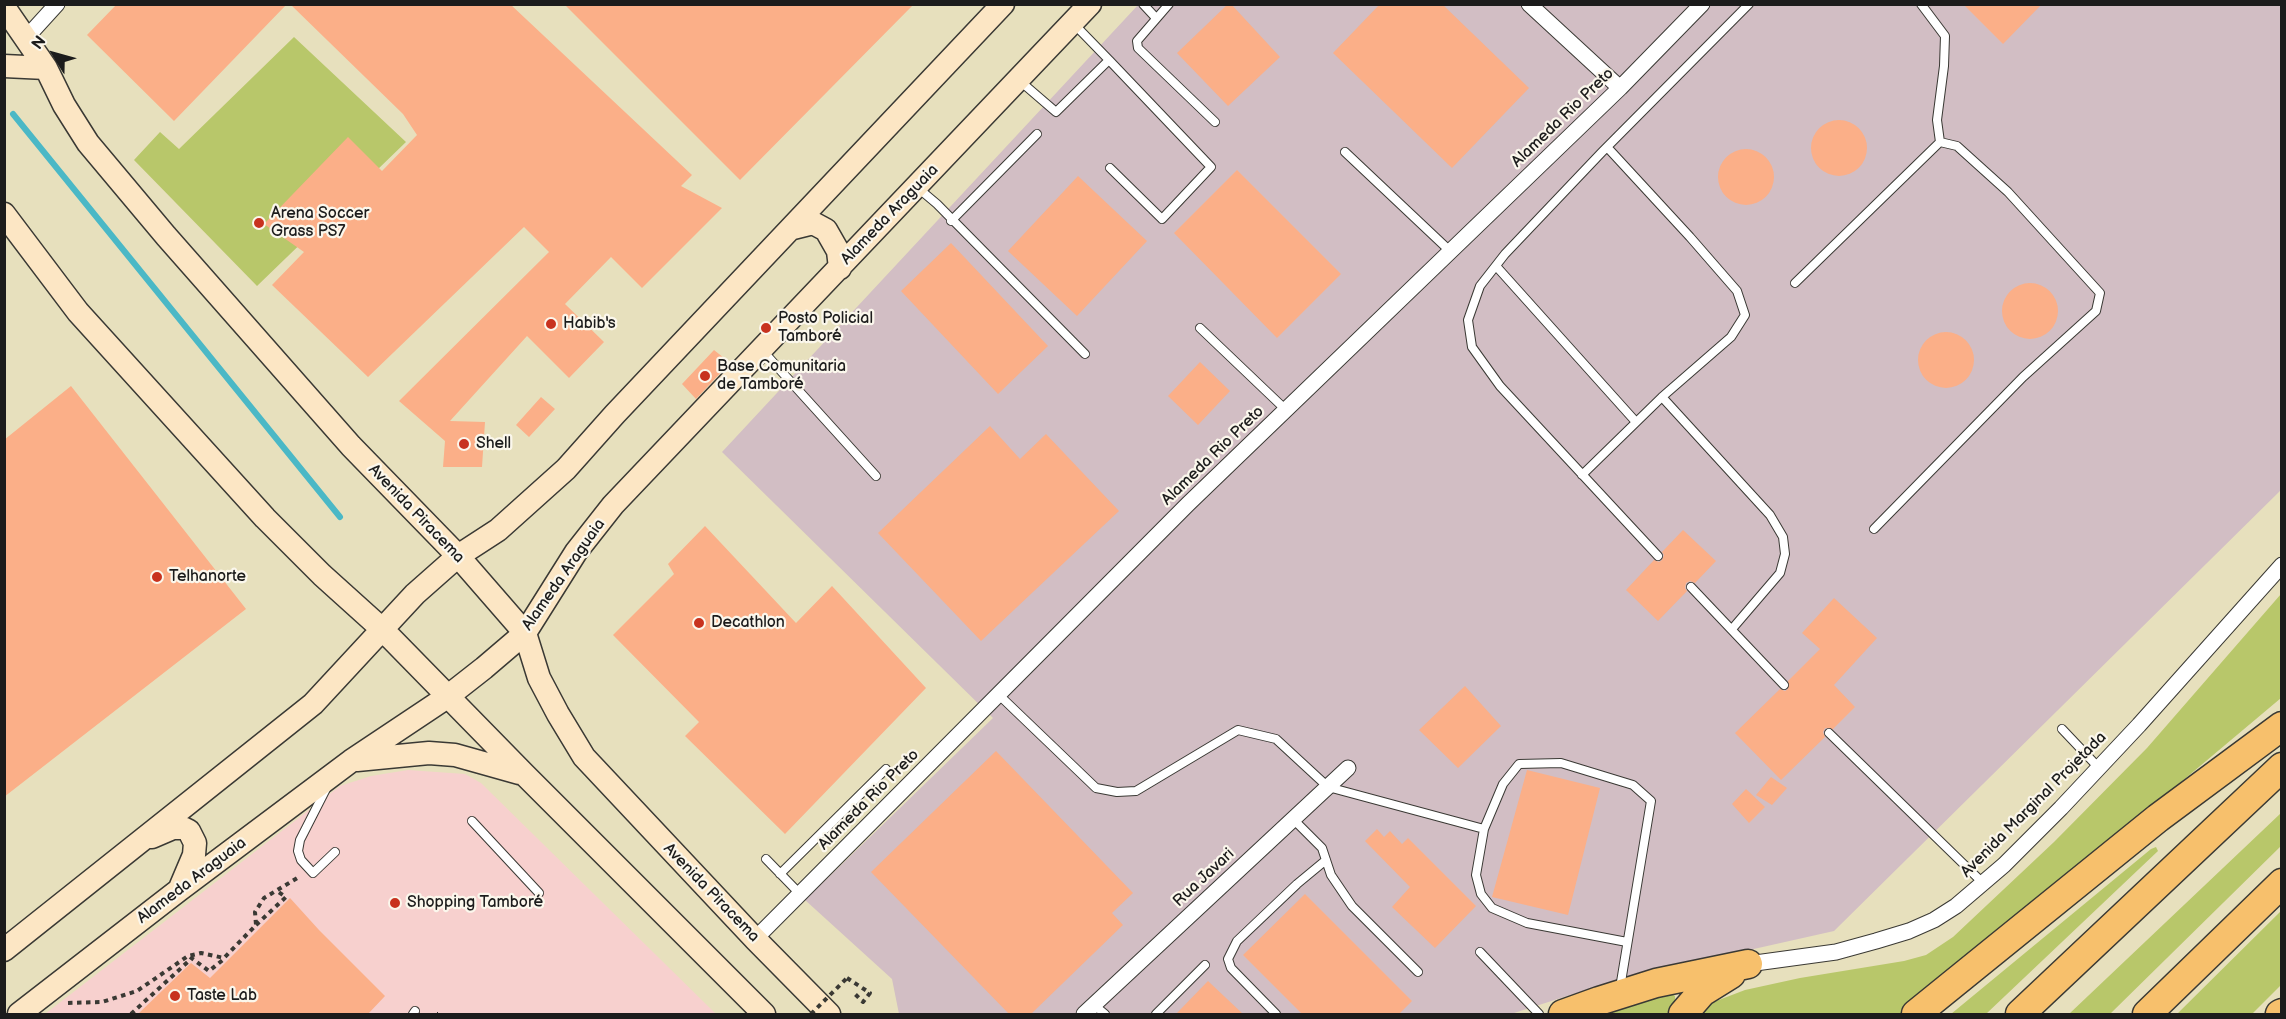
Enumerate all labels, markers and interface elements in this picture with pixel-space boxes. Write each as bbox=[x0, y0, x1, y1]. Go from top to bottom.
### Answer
north arrow bbox=[24, 24, 84, 84]
text: N bbox=[28, 32, 50, 53]
street label: Alameda Rio Preto bbox=[1508, 64, 1618, 172]
street label: Alameda Araguaia bbox=[837, 161, 943, 269]
place label: Arena Soccer Grass PS7 bbox=[271, 204, 369, 242]
marker: Arena Soccer Grass PS7 bbox=[252, 216, 266, 230]
place label: Posto Policial Tamboré bbox=[778, 309, 873, 347]
place label: Habib's bbox=[563, 314, 616, 334]
marker: Habib's bbox=[544, 317, 558, 331]
marker: Posto Policial Tamboré bbox=[759, 321, 773, 335]
place label: Base Comunitaria de Tamboré bbox=[717, 357, 846, 395]
marker: Base Comunitaria de Tamboré bbox=[698, 369, 712, 383]
street label: Alameda Rio Preto bbox=[1158, 402, 1268, 510]
place label: Shell bbox=[476, 434, 511, 454]
marker: Shell bbox=[457, 437, 471, 451]
street label: Avenida Piracema bbox=[364, 460, 468, 568]
street label: Alameda Araguaia bbox=[518, 515, 610, 635]
place label: Telhanorte bbox=[169, 567, 246, 587]
marker: Telhanorte bbox=[150, 570, 164, 584]
place label: Decathlon bbox=[711, 613, 785, 633]
marker: Decathlon bbox=[692, 616, 706, 630]
street label: Avenida Marginal Projetada bbox=[1957, 728, 2111, 882]
street label: Alameda Rio Preto bbox=[815, 746, 923, 854]
street label: Alameda Araguaia bbox=[134, 834, 250, 928]
street label: Avenida Piracema bbox=[659, 839, 763, 947]
street label: Rua Javari bbox=[1169, 845, 1239, 911]
place label: Shopping Tamboré bbox=[407, 893, 543, 913]
marker: Shopping Tamboré bbox=[388, 896, 402, 910]
place label: Taste Lab bbox=[187, 986, 257, 1006]
marker: Taste Lab bbox=[168, 989, 182, 1003]

